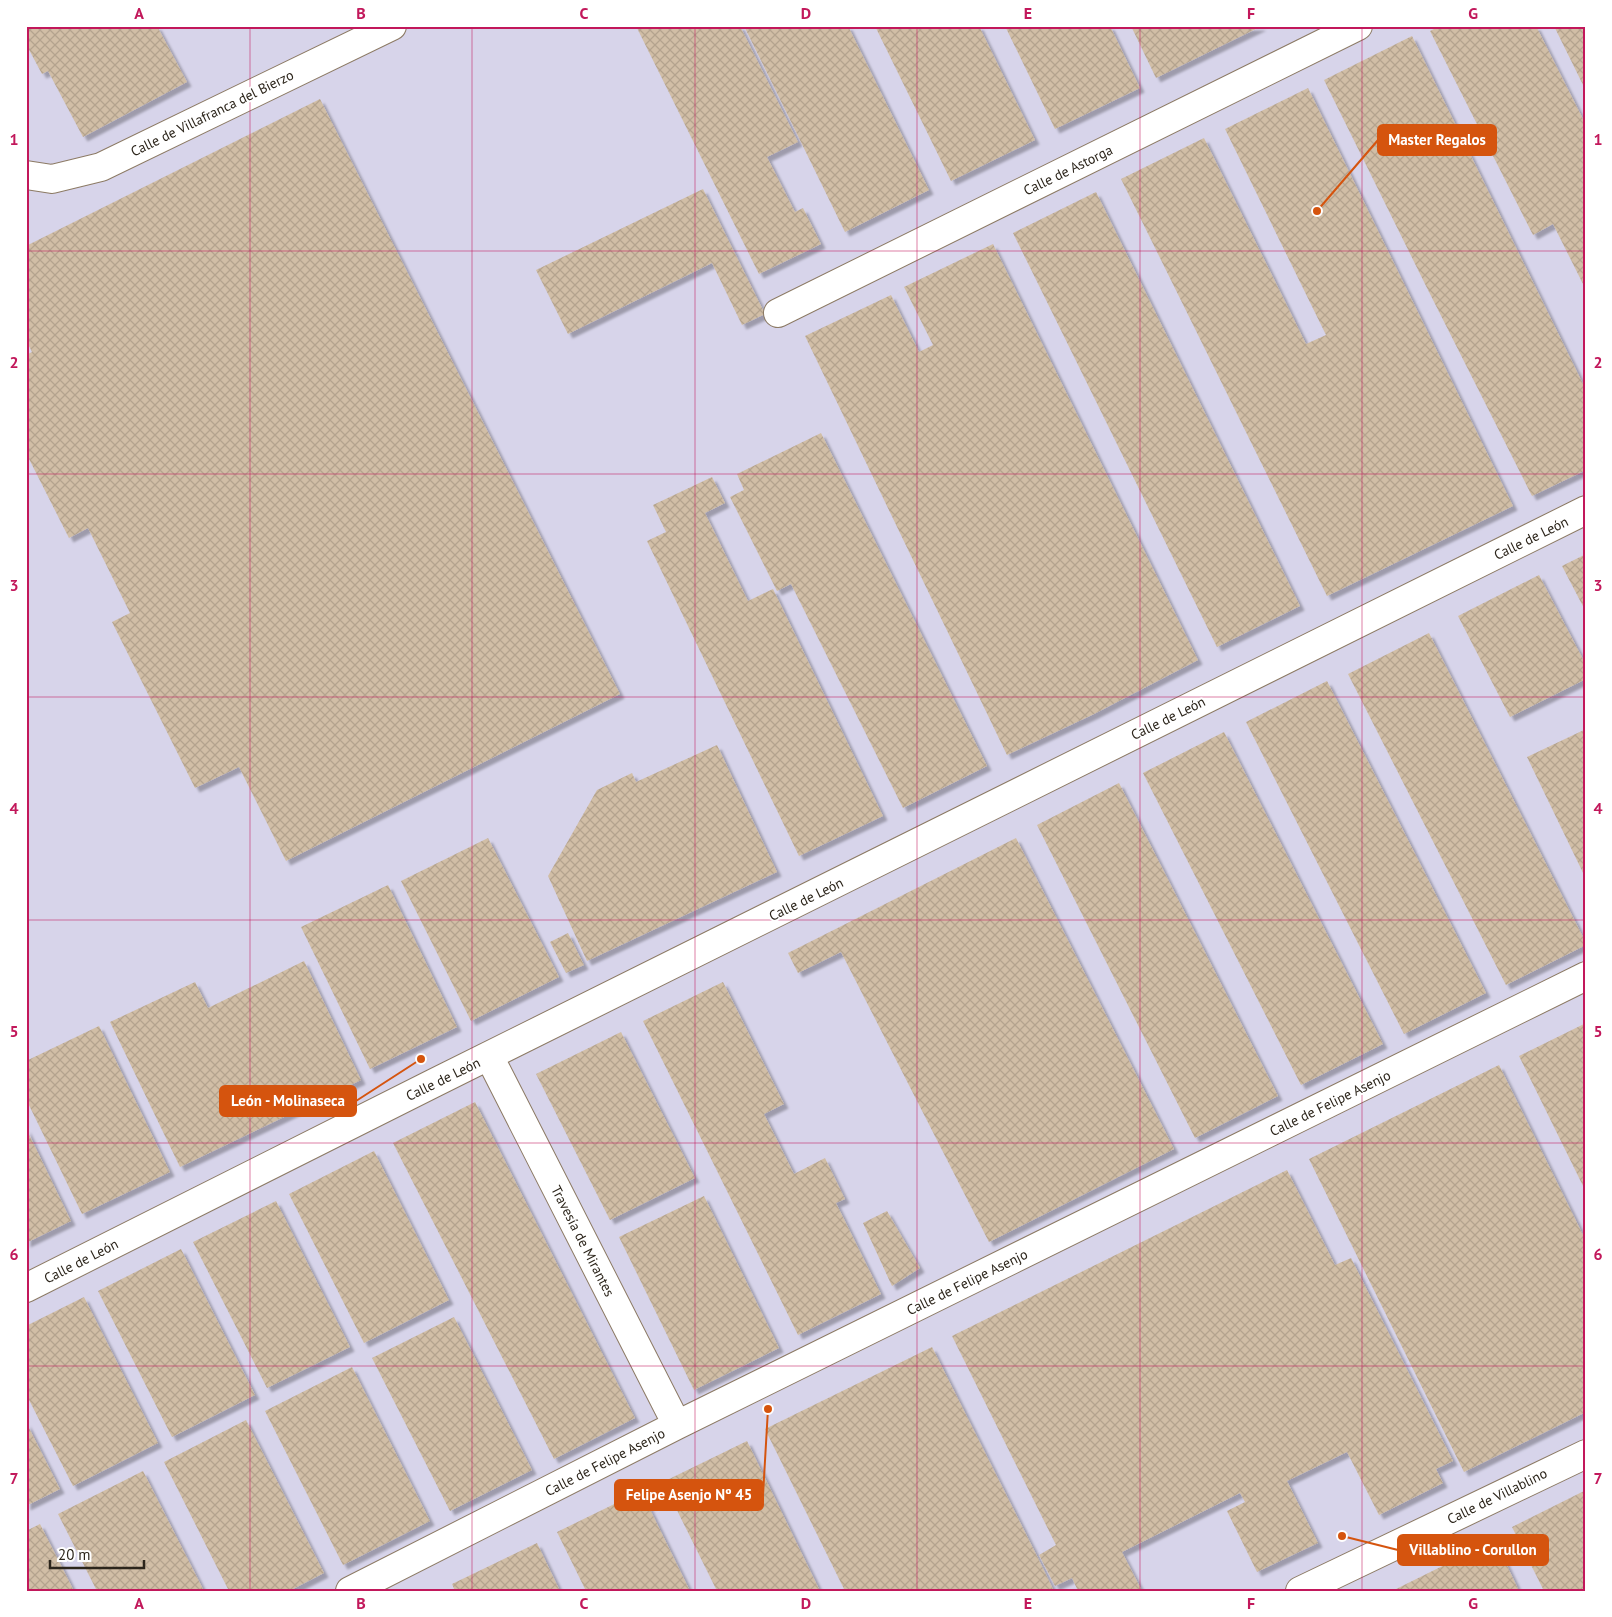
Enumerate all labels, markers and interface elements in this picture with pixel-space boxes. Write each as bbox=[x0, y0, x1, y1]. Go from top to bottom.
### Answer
text: A bbox=[134, 3, 144, 23]
text: B bbox=[356, 3, 366, 23]
text: C bbox=[580, 3, 589, 23]
text: D bbox=[801, 3, 811, 23]
text: E bbox=[1024, 3, 1032, 23]
text: F bbox=[1247, 3, 1255, 23]
text: G bbox=[1468, 3, 1478, 23]
street label: Calle de Villafranca del Bierzo bbox=[128, 66, 296, 160]
callout: Master Regalos bbox=[1378, 125, 1496, 155]
text: 1 bbox=[9, 129, 19, 149]
text: 1 bbox=[1593, 129, 1603, 149]
text: Master Regalos bbox=[1388, 130, 1486, 149]
street label: Calle de Astorga bbox=[1020, 141, 1116, 199]
text: 2 bbox=[9, 352, 19, 372]
text: 2 bbox=[1593, 352, 1603, 372]
street label: Calle de León bbox=[1491, 512, 1571, 564]
text: 3 bbox=[9, 575, 19, 595]
text: 3 bbox=[1593, 575, 1603, 595]
street label: Calle de León bbox=[1128, 692, 1208, 744]
text: 4 bbox=[9, 798, 19, 818]
text: 4 bbox=[1593, 798, 1603, 818]
street label: Calle de León bbox=[766, 873, 846, 925]
text: 5 bbox=[9, 1021, 19, 1041]
text: 5 bbox=[1593, 1021, 1603, 1041]
street label: Calle de León bbox=[403, 1053, 483, 1105]
street label: Calle de Felipe Asenjo bbox=[1267, 1066, 1393, 1140]
callout: León - Molinaseca bbox=[220, 1086, 356, 1116]
text: León - Molinaseca bbox=[231, 1091, 345, 1110]
street label: Travesía de Mirantes bbox=[547, 1182, 619, 1300]
street label: Calle de León bbox=[41, 1235, 121, 1287]
text: 6 bbox=[9, 1244, 19, 1264]
text: 6 bbox=[1593, 1244, 1603, 1264]
street label: Calle de Felipe Asenjo bbox=[904, 1245, 1030, 1319]
street label: Calle de Felipe Asenjo bbox=[542, 1424, 668, 1500]
street label: Calle de Villablino bbox=[1444, 1464, 1550, 1528]
text: 7 bbox=[9, 1468, 19, 1488]
text: 7 bbox=[1593, 1468, 1603, 1488]
callout: Felipe Asenjo Nº 45 bbox=[615, 1480, 763, 1510]
text: Felipe Asenjo Nº 45 bbox=[626, 1485, 752, 1504]
callout: Villablino - Corullon bbox=[1398, 1535, 1548, 1565]
scale bar bbox=[50, 1537, 144, 1569]
text: Villablino - Corullon bbox=[1408, 1540, 1537, 1559]
text: 20 m bbox=[58, 1545, 91, 1564]
text: A bbox=[134, 1593, 144, 1613]
text: B bbox=[356, 1593, 366, 1613]
text: C bbox=[580, 1593, 589, 1613]
text: D bbox=[801, 1593, 811, 1613]
text: E bbox=[1024, 1593, 1032, 1613]
text: F bbox=[1247, 1593, 1255, 1613]
text: G bbox=[1468, 1593, 1478, 1613]

